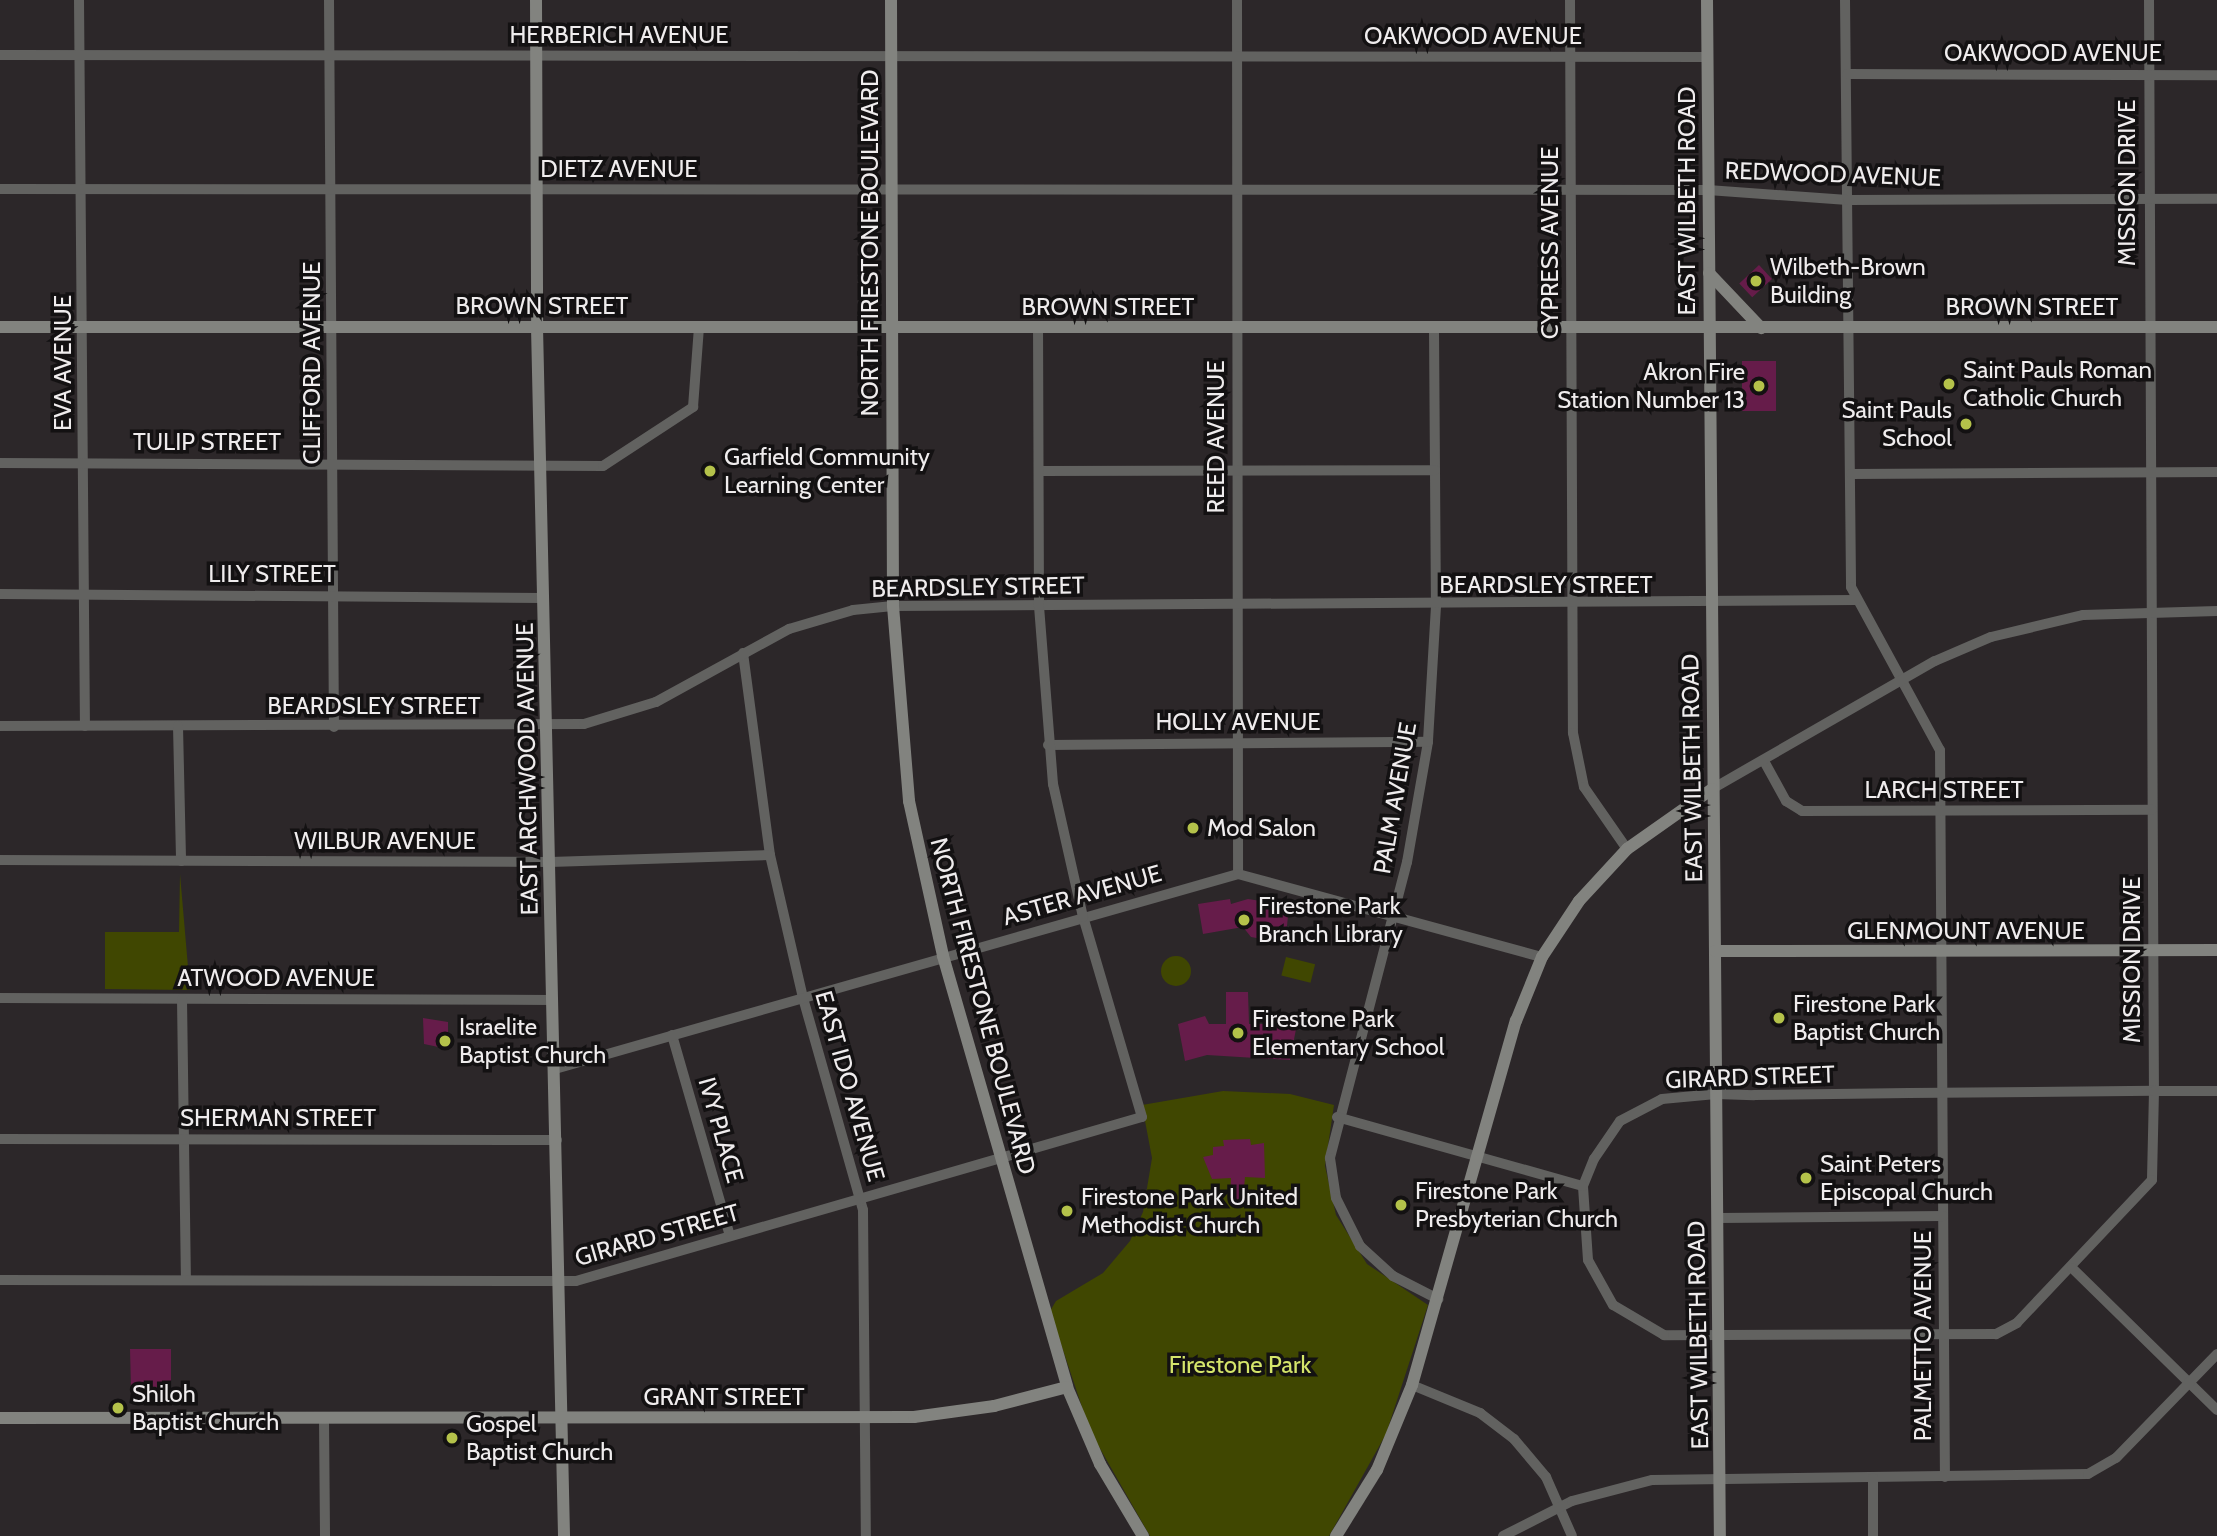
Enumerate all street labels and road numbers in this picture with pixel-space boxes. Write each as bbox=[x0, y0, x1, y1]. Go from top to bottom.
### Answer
street label: HERBERICH AVENUE bbox=[509, 21, 729, 49]
street label: OAKWOOD AVENUE bbox=[1364, 22, 1582, 50]
street label: OAKWOOD AVENUE bbox=[1944, 39, 2162, 67]
street label: NORTH FIRESTONE BOULEVARD bbox=[856, 69, 884, 417]
street label: EAST WILBETH ROAD bbox=[1673, 87, 1701, 315]
street label: MISSION DRIVE bbox=[2113, 100, 2141, 266]
street label: CYPRESS AVENUE bbox=[1536, 147, 1564, 339]
street label: DIETZ AVENUE bbox=[540, 155, 698, 183]
street label: REDWOOD AVENUE bbox=[1724, 156, 1942, 192]
street label: CLIFFORD AVENUE bbox=[298, 262, 326, 464]
street label: BROWN STREET bbox=[456, 292, 628, 320]
street label: BROWN STREET bbox=[1022, 293, 1194, 321]
street label: BROWN STREET bbox=[1946, 293, 2118, 321]
street label: EVA AVENUE bbox=[49, 295, 77, 431]
street label: REED AVENUE bbox=[1202, 360, 1230, 514]
street label: TULIP STREET bbox=[133, 428, 281, 456]
street label: LILY STREET bbox=[208, 560, 336, 588]
street label: BEARDSLEY STREET bbox=[871, 571, 1085, 603]
street label: BEARDSLEY STREET bbox=[1439, 571, 1653, 599]
street label: EAST ARCHWOOD AVENUE bbox=[510, 622, 544, 916]
street label: EAST WILBETH ROAD bbox=[1676, 653, 1708, 883]
street label: BEARDSLEY STREET bbox=[267, 692, 481, 720]
street label: HOLLY AVENUE bbox=[1155, 708, 1321, 736]
street label: PALM AVENUE bbox=[1367, 720, 1423, 876]
street label: LARCH STREET bbox=[1864, 776, 2024, 804]
street label: WILBUR AVENUE bbox=[294, 827, 476, 855]
street label: NORTH FIRESTONE BOULEVARD bbox=[924, 835, 1042, 1177]
street label: ASTER AVENUE bbox=[999, 859, 1165, 931]
street label: MISSION DRIVE bbox=[2118, 877, 2146, 1043]
street label: GLENMOUNT AVENUE bbox=[1847, 917, 2085, 945]
street label: ATWOOD AVENUE bbox=[177, 964, 375, 992]
street label: EAST IDO AVENUE bbox=[809, 987, 891, 1185]
street label: GIRARD STREET bbox=[1665, 1060, 1835, 1094]
street label: IVY PLACE bbox=[692, 1074, 750, 1186]
street label: SHERMAN STREET bbox=[180, 1104, 376, 1132]
street label: GIRARD STREET bbox=[572, 1198, 742, 1272]
street label: EAST WILBETH ROAD bbox=[1682, 1220, 1714, 1450]
street label: PALMETTO AVENUE bbox=[1909, 1231, 1937, 1441]
street label: GRANT STREET bbox=[643, 1383, 805, 1411]

